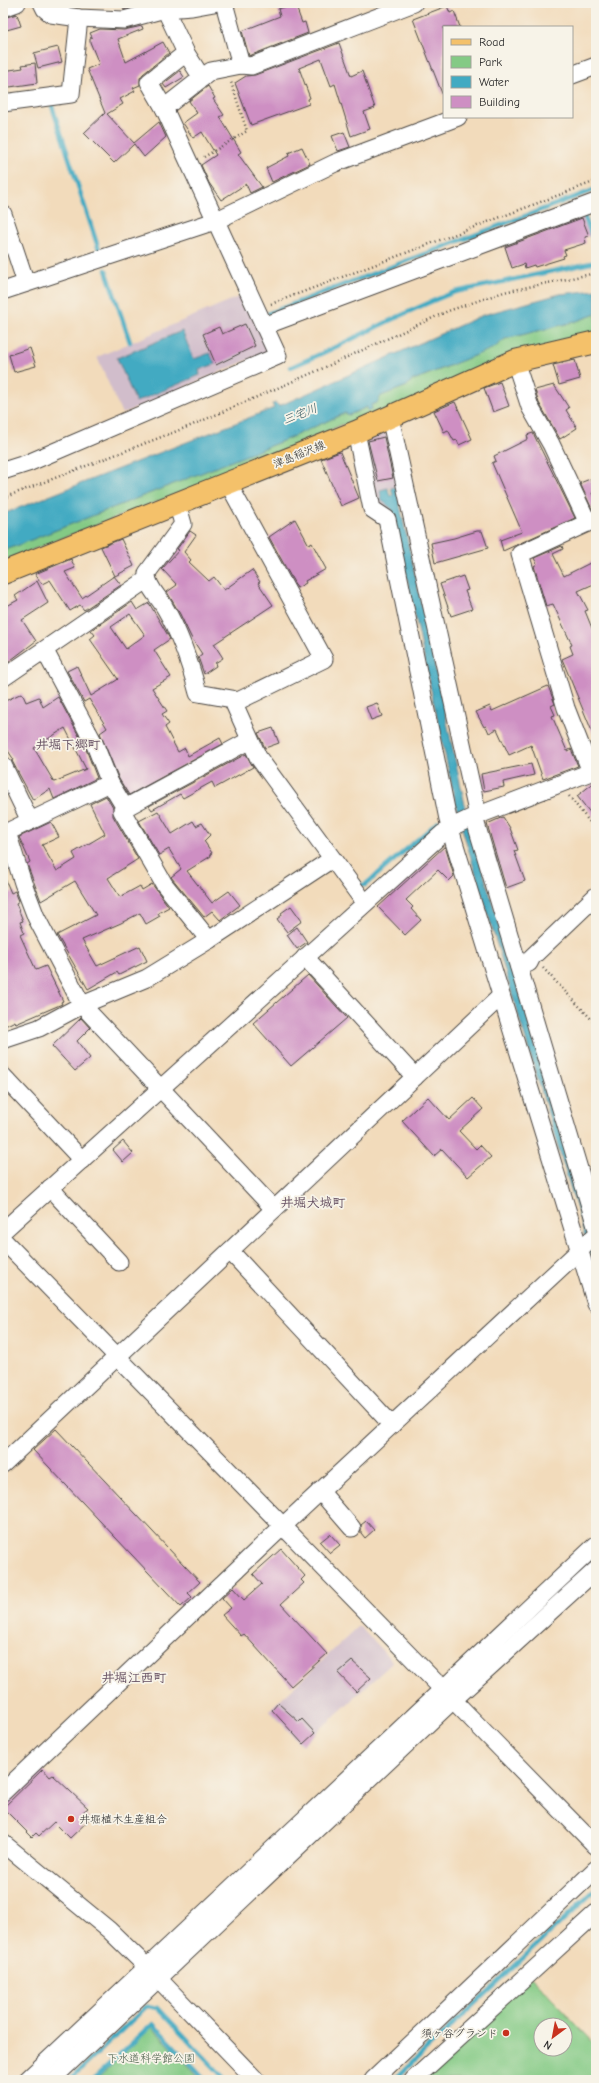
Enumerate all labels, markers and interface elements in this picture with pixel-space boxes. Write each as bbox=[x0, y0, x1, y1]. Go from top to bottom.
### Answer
legend bbox=[443, 26, 573, 118]
text: Road bbox=[479, 35, 505, 49]
text: Park bbox=[479, 55, 502, 69]
text: Water bbox=[479, 75, 509, 89]
text: Building bbox=[479, 95, 520, 109]
water label: 三宅川 bbox=[281, 401, 319, 427]
street label: 津島稲沢線 bbox=[271, 438, 327, 471]
district label: 井堀下郷町 bbox=[35, 737, 101, 752]
district label: 井堀犬城町 bbox=[280, 1195, 346, 1210]
district label: 井堀江西町 bbox=[101, 1670, 167, 1685]
place label: 井堀植木生産組合 bbox=[79, 1813, 167, 1826]
marker: 井堀植木生産組合 bbox=[66, 1814, 76, 1824]
north arrow bbox=[533, 2017, 573, 2057]
place label: 須ヶ谷グランド bbox=[421, 2027, 498, 2040]
marker: 須ヶ谷グランド bbox=[501, 2028, 511, 2038]
text: N bbox=[541, 2038, 554, 2052]
park label: 下水道科学館公園 bbox=[107, 2052, 195, 2065]

